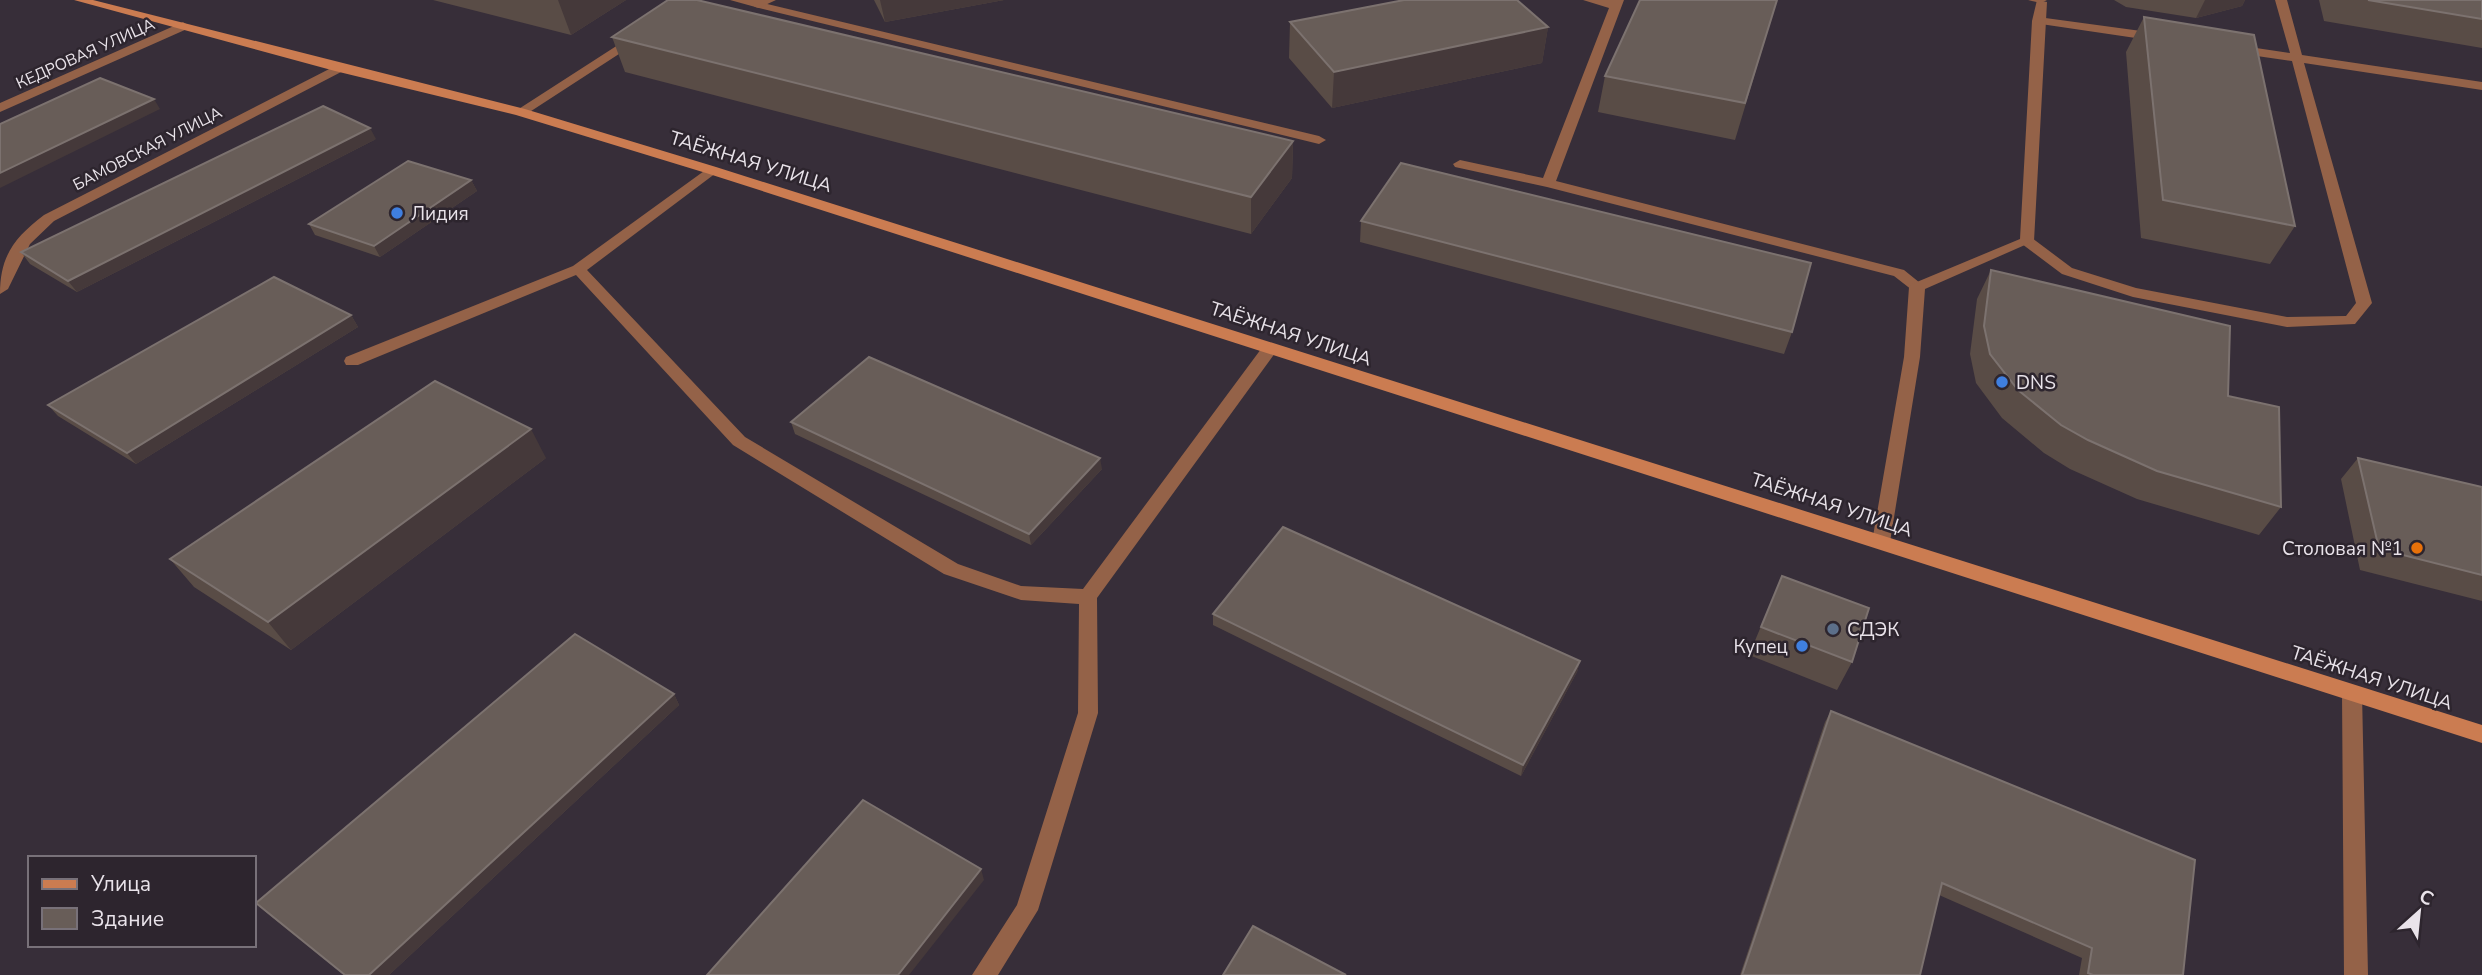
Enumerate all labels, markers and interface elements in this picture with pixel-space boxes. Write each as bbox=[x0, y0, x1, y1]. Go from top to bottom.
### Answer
street label: КЕДРОВАЯ УЛИЦА bbox=[13, 13, 159, 94]
street label: БАМОВСКАЯ УЛИЦА bbox=[69, 102, 226, 196]
street label: ТАЁЖНАЯ УЛИЦА bbox=[666, 125, 835, 199]
place label: Лидия bbox=[411, 201, 469, 227]
marker: Лидия bbox=[389, 205, 405, 221]
street label: ТАЁЖНАЯ УЛИЦА bbox=[1207, 296, 1375, 372]
place label: DNS bbox=[2016, 370, 2056, 396]
marker: DNS bbox=[1994, 374, 2010, 390]
street label: ТАЁЖНАЯ УЛИЦА bbox=[1748, 467, 1916, 543]
place label: Столовая №1 bbox=[2282, 536, 2403, 562]
marker: Столовая №1 bbox=[2409, 540, 2425, 556]
place label: СДЭК bbox=[1847, 617, 1900, 643]
marker: СДЭК bbox=[1825, 621, 1841, 637]
place label: Купец bbox=[1734, 634, 1788, 660]
marker: Купец bbox=[1794, 638, 1810, 654]
street label: ТАЁЖНАЯ УЛИЦА bbox=[2288, 640, 2456, 716]
legend bbox=[28, 856, 256, 947]
text: Улица bbox=[90, 870, 151, 898]
north arrow bbox=[2384, 877, 2454, 947]
text: С bbox=[2415, 883, 2438, 912]
text: Здание bbox=[91, 905, 164, 933]

